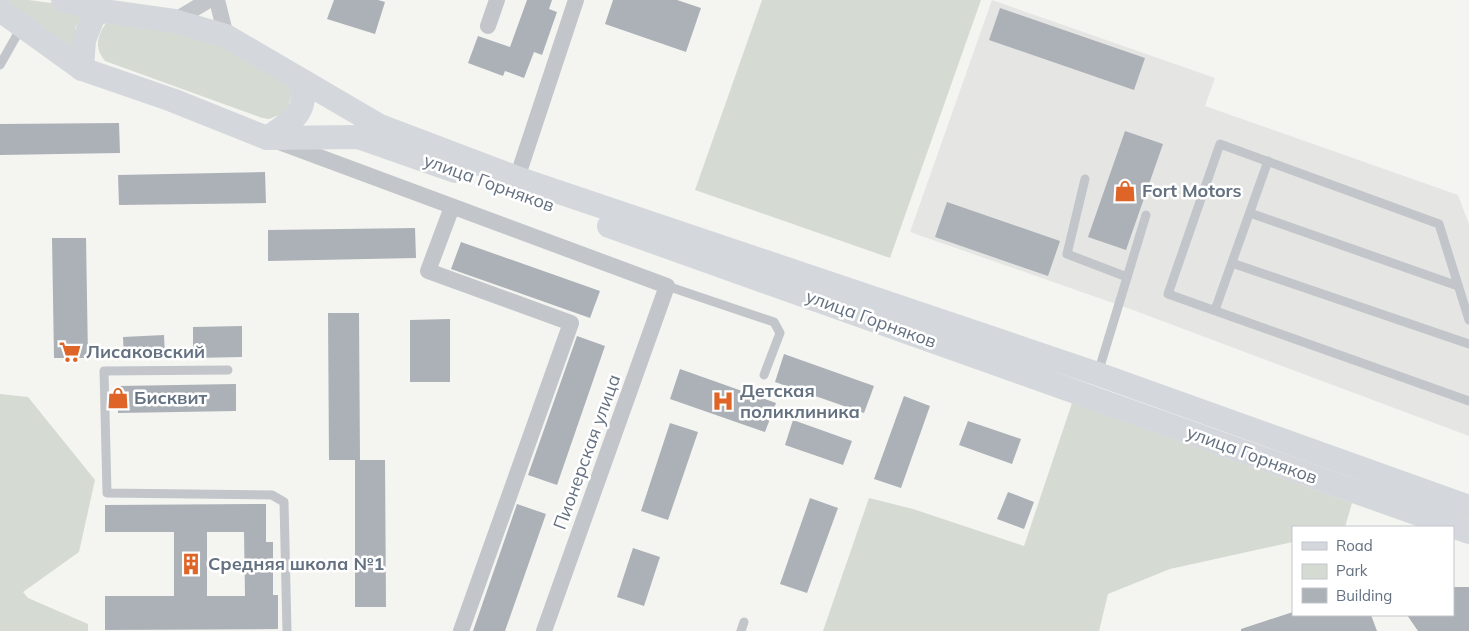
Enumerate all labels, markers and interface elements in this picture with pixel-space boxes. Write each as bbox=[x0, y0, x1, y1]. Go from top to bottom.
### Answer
street label: улица Горняков bbox=[421, 148, 558, 217]
shop icon: Fort Motors bbox=[1112, 178, 1138, 204]
place label: Fort Motors bbox=[1142, 179, 1242, 202]
street label: улица Горняков bbox=[803, 284, 940, 353]
supermarket icon: Лисаковский bbox=[57, 339, 83, 365]
place label: Лисаковский bbox=[86, 340, 205, 363]
street label: Пионерская улица bbox=[548, 371, 625, 533]
place label: Детская поликлиника bbox=[740, 379, 860, 423]
shop icon: Бисквит bbox=[105, 385, 131, 411]
place label: Бисквит bbox=[134, 386, 208, 409]
hospital icon: Детская поликлиника bbox=[710, 388, 736, 414]
street label: улица Горняков bbox=[1184, 420, 1321, 489]
legend bbox=[1292, 526, 1454, 616]
text: Road bbox=[1336, 536, 1373, 555]
building icon: Средняя школа №1 bbox=[178, 551, 204, 577]
place label: Средняя школа №1 bbox=[208, 552, 384, 575]
text: Park bbox=[1336, 561, 1368, 580]
text: Building bbox=[1336, 586, 1392, 605]

